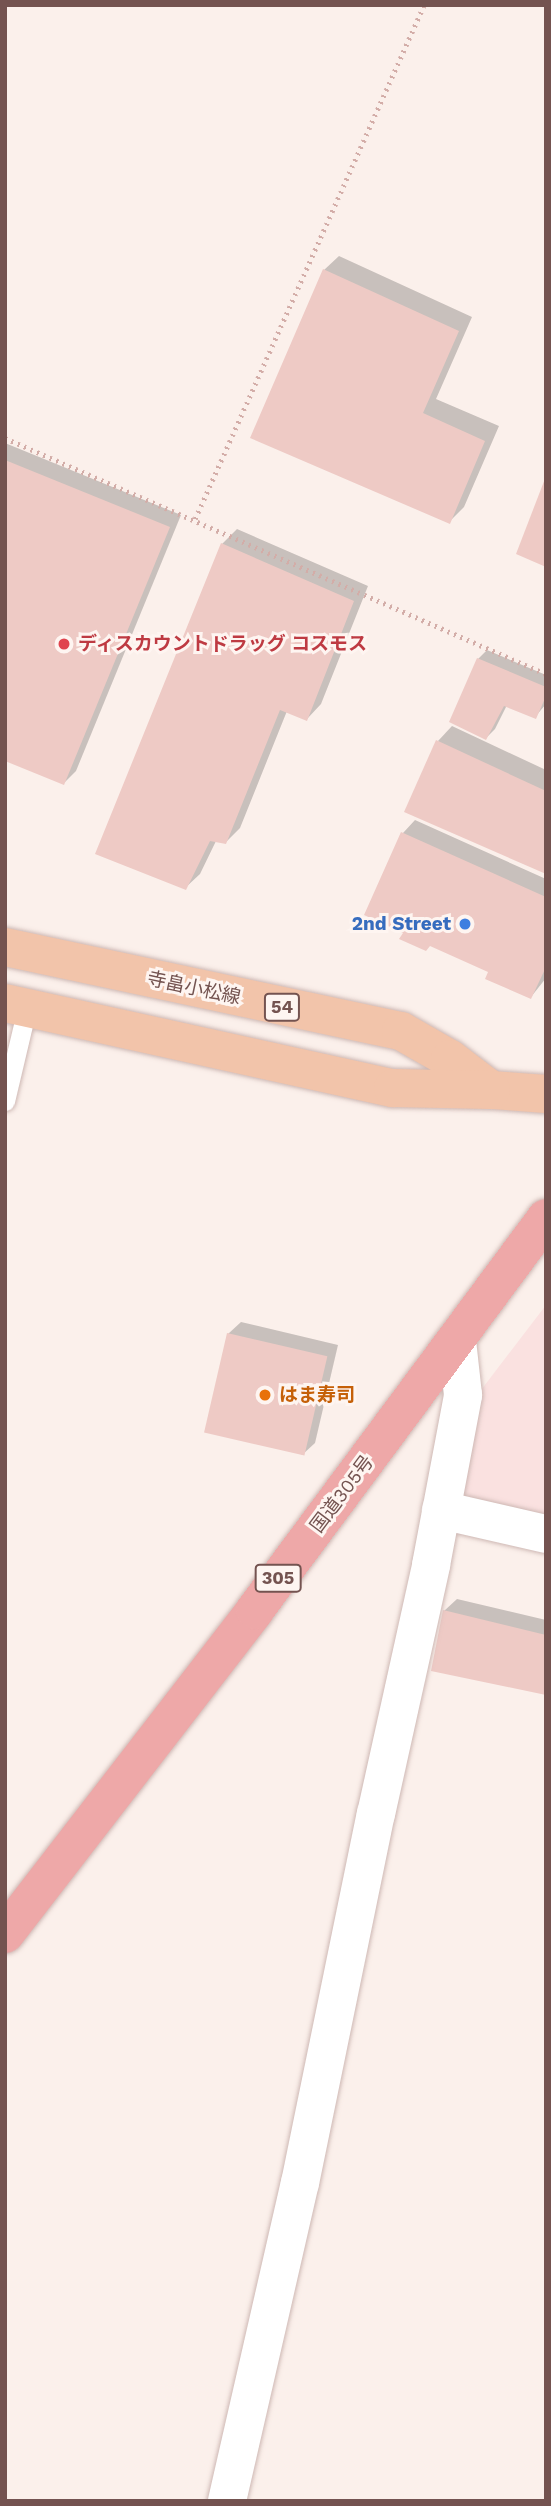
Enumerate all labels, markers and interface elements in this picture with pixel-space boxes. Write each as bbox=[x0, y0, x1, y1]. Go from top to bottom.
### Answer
place label: ディスカウントドラッグ コスモス bbox=[78, 633, 368, 655]
marker: ディスカウントドラッグ コスモス bbox=[56, 636, 72, 652]
place label: 2nd Street bbox=[352, 913, 451, 935]
marker: 2nd Street bbox=[457, 916, 473, 932]
street label: 寺畠小松線 bbox=[145, 967, 243, 1009]
road number: 54 bbox=[263, 992, 301, 1022]
place label: はま寿司 bbox=[279, 1384, 355, 1406]
marker: はま寿司 bbox=[257, 1387, 273, 1403]
street label: 国道305号 bbox=[306, 1451, 378, 1537]
road number: 305 bbox=[254, 1563, 302, 1592]

